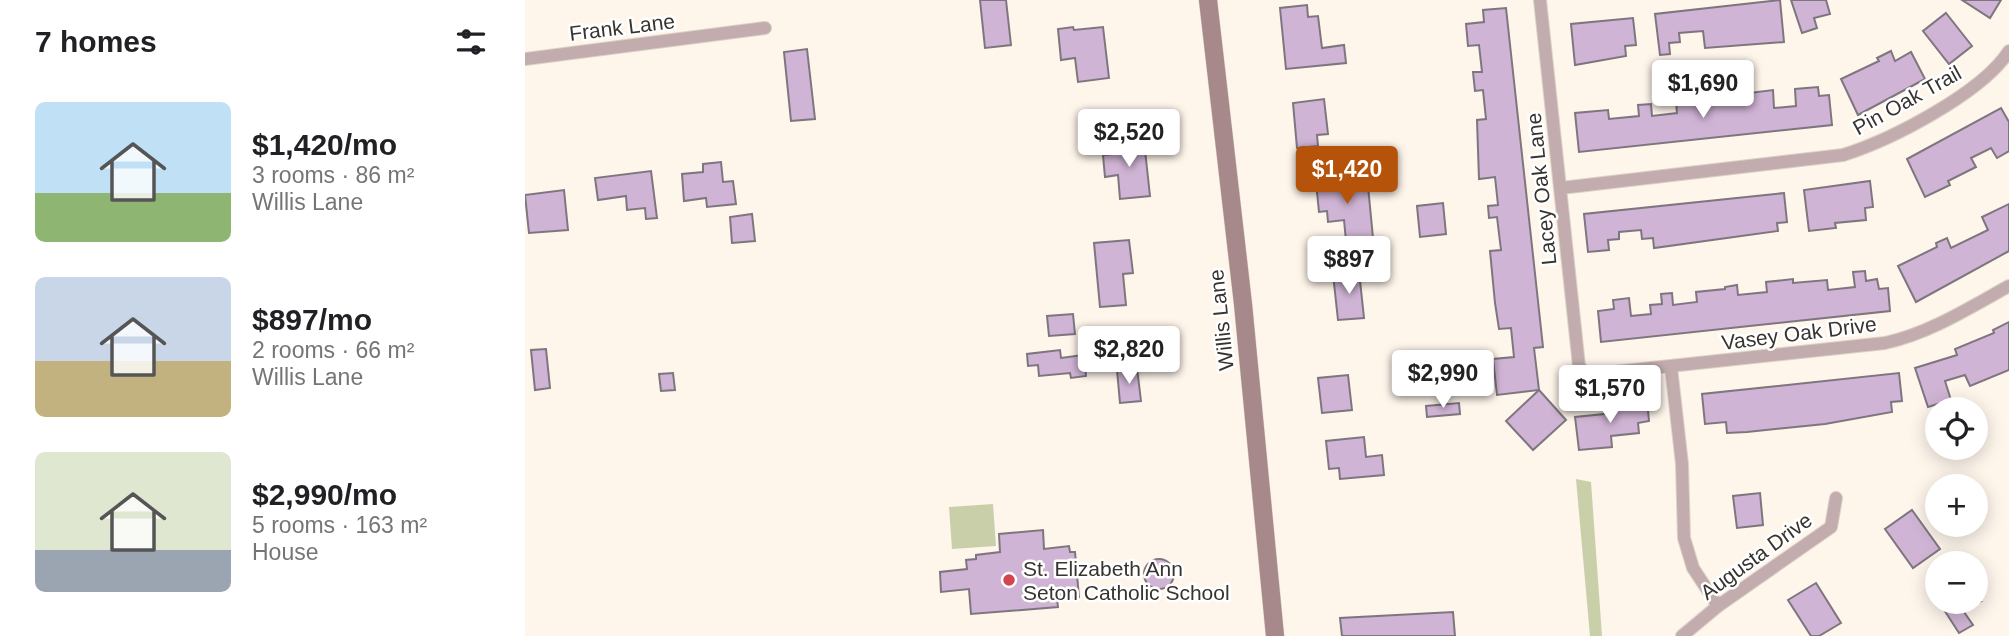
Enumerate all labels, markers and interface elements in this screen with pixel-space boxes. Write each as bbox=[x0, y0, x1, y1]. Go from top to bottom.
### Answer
street label: Frank Lane bbox=[568, 9, 676, 45]
icon: filters bbox=[452, 23, 490, 61]
text: 7 homes bbox=[35, 25, 157, 58]
pin: $1,690 bbox=[1646, 60, 1760, 120]
street label: Pin Oak Trail bbox=[1849, 61, 1965, 139]
text: $1,690 bbox=[1668, 70, 1738, 96]
pin: $2,520 bbox=[1072, 110, 1186, 169]
street label: Lacey Oak Lane bbox=[1522, 112, 1560, 266]
text: $2,520 bbox=[1094, 119, 1164, 145]
text: $1,420/mo bbox=[252, 128, 397, 161]
icon: home bbox=[91, 130, 175, 214]
pin: $1,420 bbox=[1290, 146, 1404, 206]
text: $1,420 bbox=[1312, 156, 1382, 182]
text: 3 rooms · 86 m² bbox=[252, 162, 414, 188]
text: Willis Lane bbox=[252, 189, 363, 215]
pin: $897 bbox=[1308, 236, 1390, 296]
text: $897 bbox=[1323, 246, 1375, 272]
street label: Willis Lane bbox=[1204, 268, 1238, 372]
text: $897/mo bbox=[252, 303, 372, 336]
icon: home bbox=[91, 305, 175, 389]
street label: Vasey Oak Drive bbox=[1720, 312, 1878, 354]
pin: $2,820 bbox=[1072, 326, 1186, 386]
text: $2,820 bbox=[1094, 336, 1164, 362]
text: 2 rooms · 66 m² bbox=[252, 337, 414, 363]
pin: $2,990 bbox=[1386, 350, 1500, 410]
text: $2,990 bbox=[1408, 360, 1478, 386]
text: Willis Lane bbox=[252, 364, 363, 390]
pin: $1,570 bbox=[1553, 366, 1667, 425]
text: $1,570 bbox=[1575, 375, 1645, 401]
map controls bbox=[1925, 397, 1988, 614]
button: locate bbox=[1925, 397, 1988, 460]
button: + bbox=[1925, 474, 1988, 537]
text: $2,990/mo bbox=[252, 478, 397, 511]
icon: home bbox=[91, 480, 175, 564]
street label: Augusta Drive bbox=[1696, 508, 1816, 604]
text: 5 rooms · 163 m² bbox=[252, 512, 427, 538]
text: House bbox=[252, 539, 318, 565]
button: − bbox=[1925, 551, 1988, 614]
place label: St. Elizabeth Ann Seton Catholic School bbox=[1023, 557, 1230, 604]
marker: St. Elizabeth Ann Seton Catholic School bbox=[1001, 572, 1017, 588]

